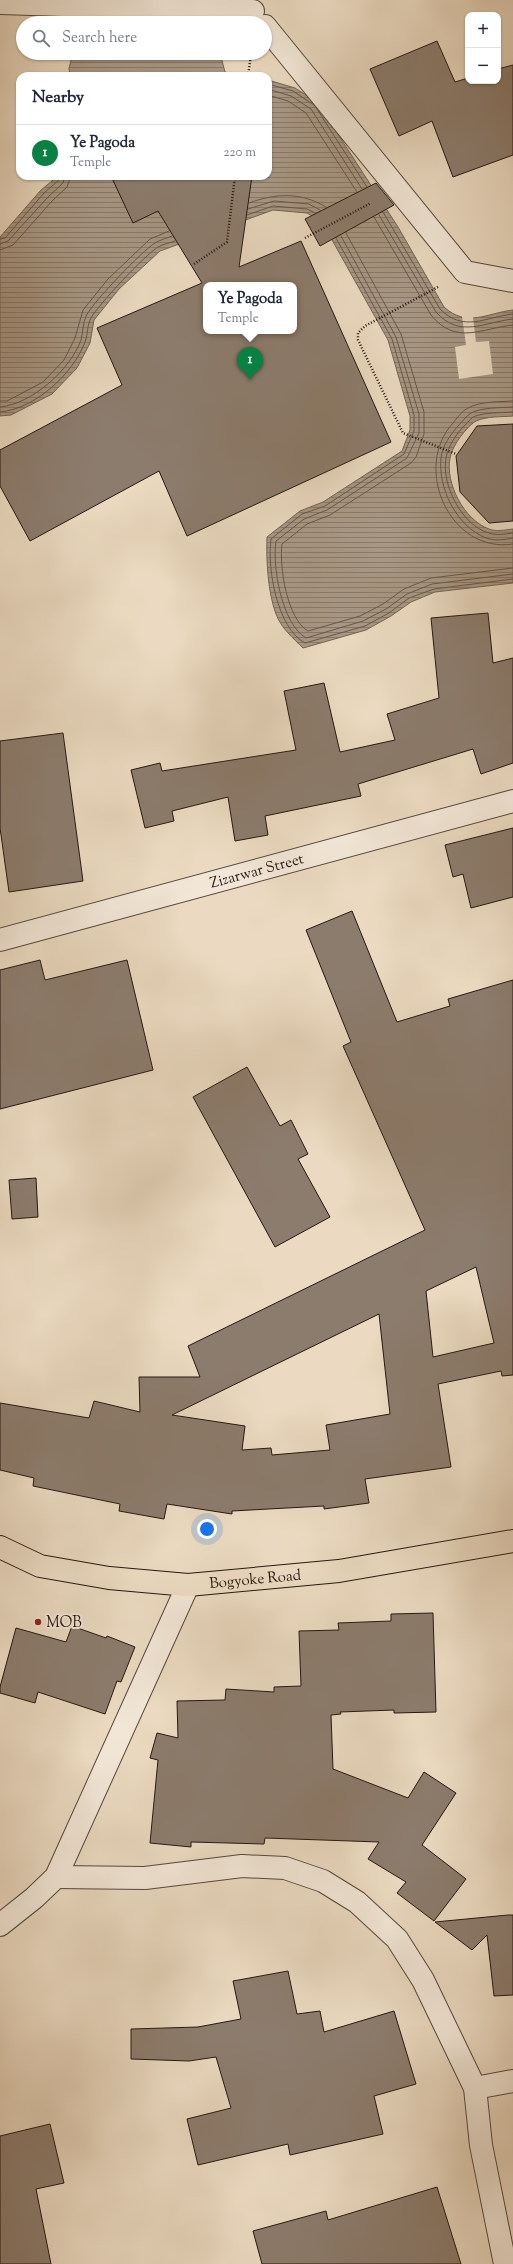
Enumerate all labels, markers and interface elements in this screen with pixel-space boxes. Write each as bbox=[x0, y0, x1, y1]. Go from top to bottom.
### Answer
map controls bbox=[465, 12, 501, 84]
button: + bbox=[465, 12, 501, 48]
search box bbox=[16, 16, 272, 60]
icon: search bbox=[30, 27, 52, 49]
text: Search here bbox=[62, 28, 137, 49]
button: − bbox=[465, 48, 501, 84]
text: Nearby bbox=[32, 86, 84, 110]
text: Ye Pagoda bbox=[70, 133, 135, 154]
text: 1 bbox=[43, 144, 47, 162]
text: 220 m bbox=[223, 144, 256, 162]
text: Temple bbox=[70, 154, 111, 172]
popup bbox=[203, 282, 297, 334]
text: Ye Pagoda bbox=[217, 289, 283, 310]
text: Temple bbox=[217, 310, 259, 328]
pin: 1 bbox=[237, 347, 263, 380]
street label: Zizarwar Street bbox=[208, 849, 306, 895]
your location bbox=[197, 1519, 217, 1539]
street label: Bogyoke Road bbox=[208, 1566, 303, 1595]
place label: MOB bbox=[46, 1613, 82, 1634]
marker: MOB bbox=[33, 1617, 43, 1627]

